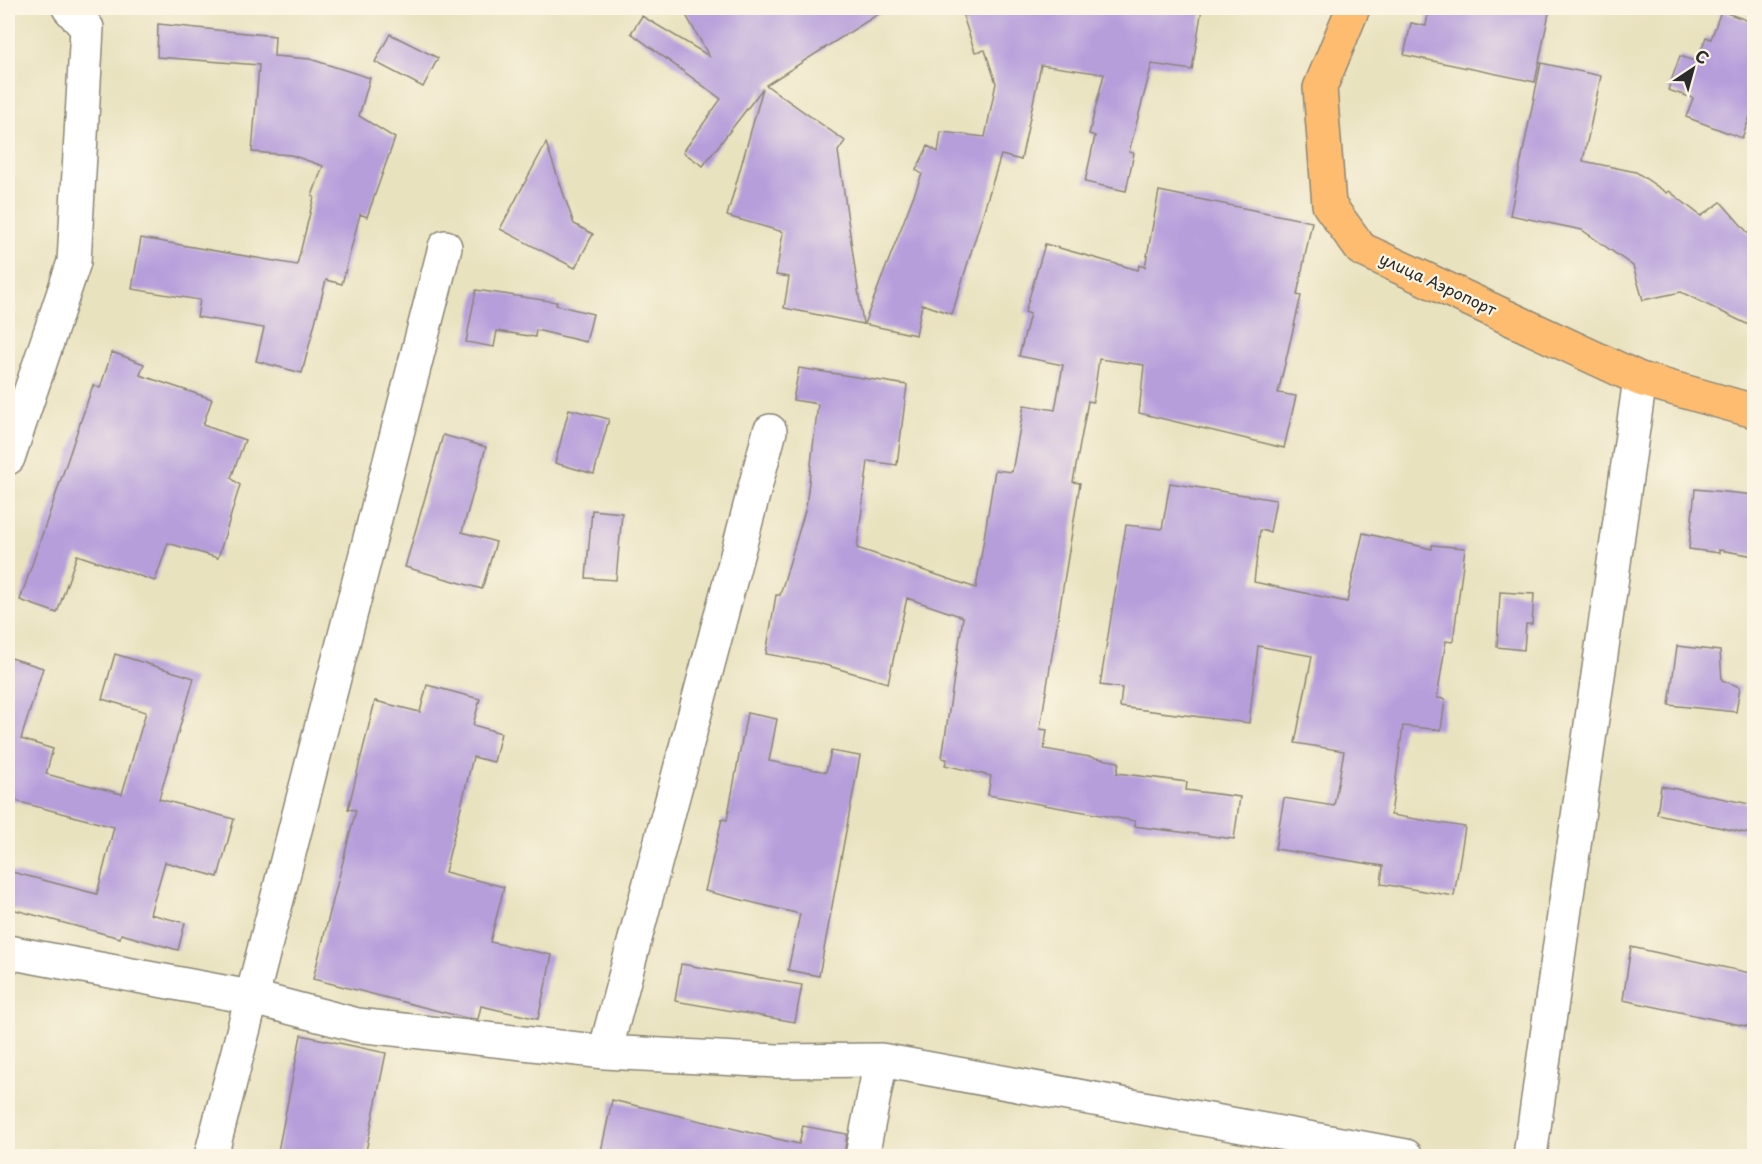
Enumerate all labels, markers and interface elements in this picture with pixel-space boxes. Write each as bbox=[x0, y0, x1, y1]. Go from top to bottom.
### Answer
north arrow bbox=[1663, 39, 1723, 99]
text: С bbox=[1690, 43, 1714, 69]
street label: улица Аэропорт bbox=[1376, 245, 1501, 321]

